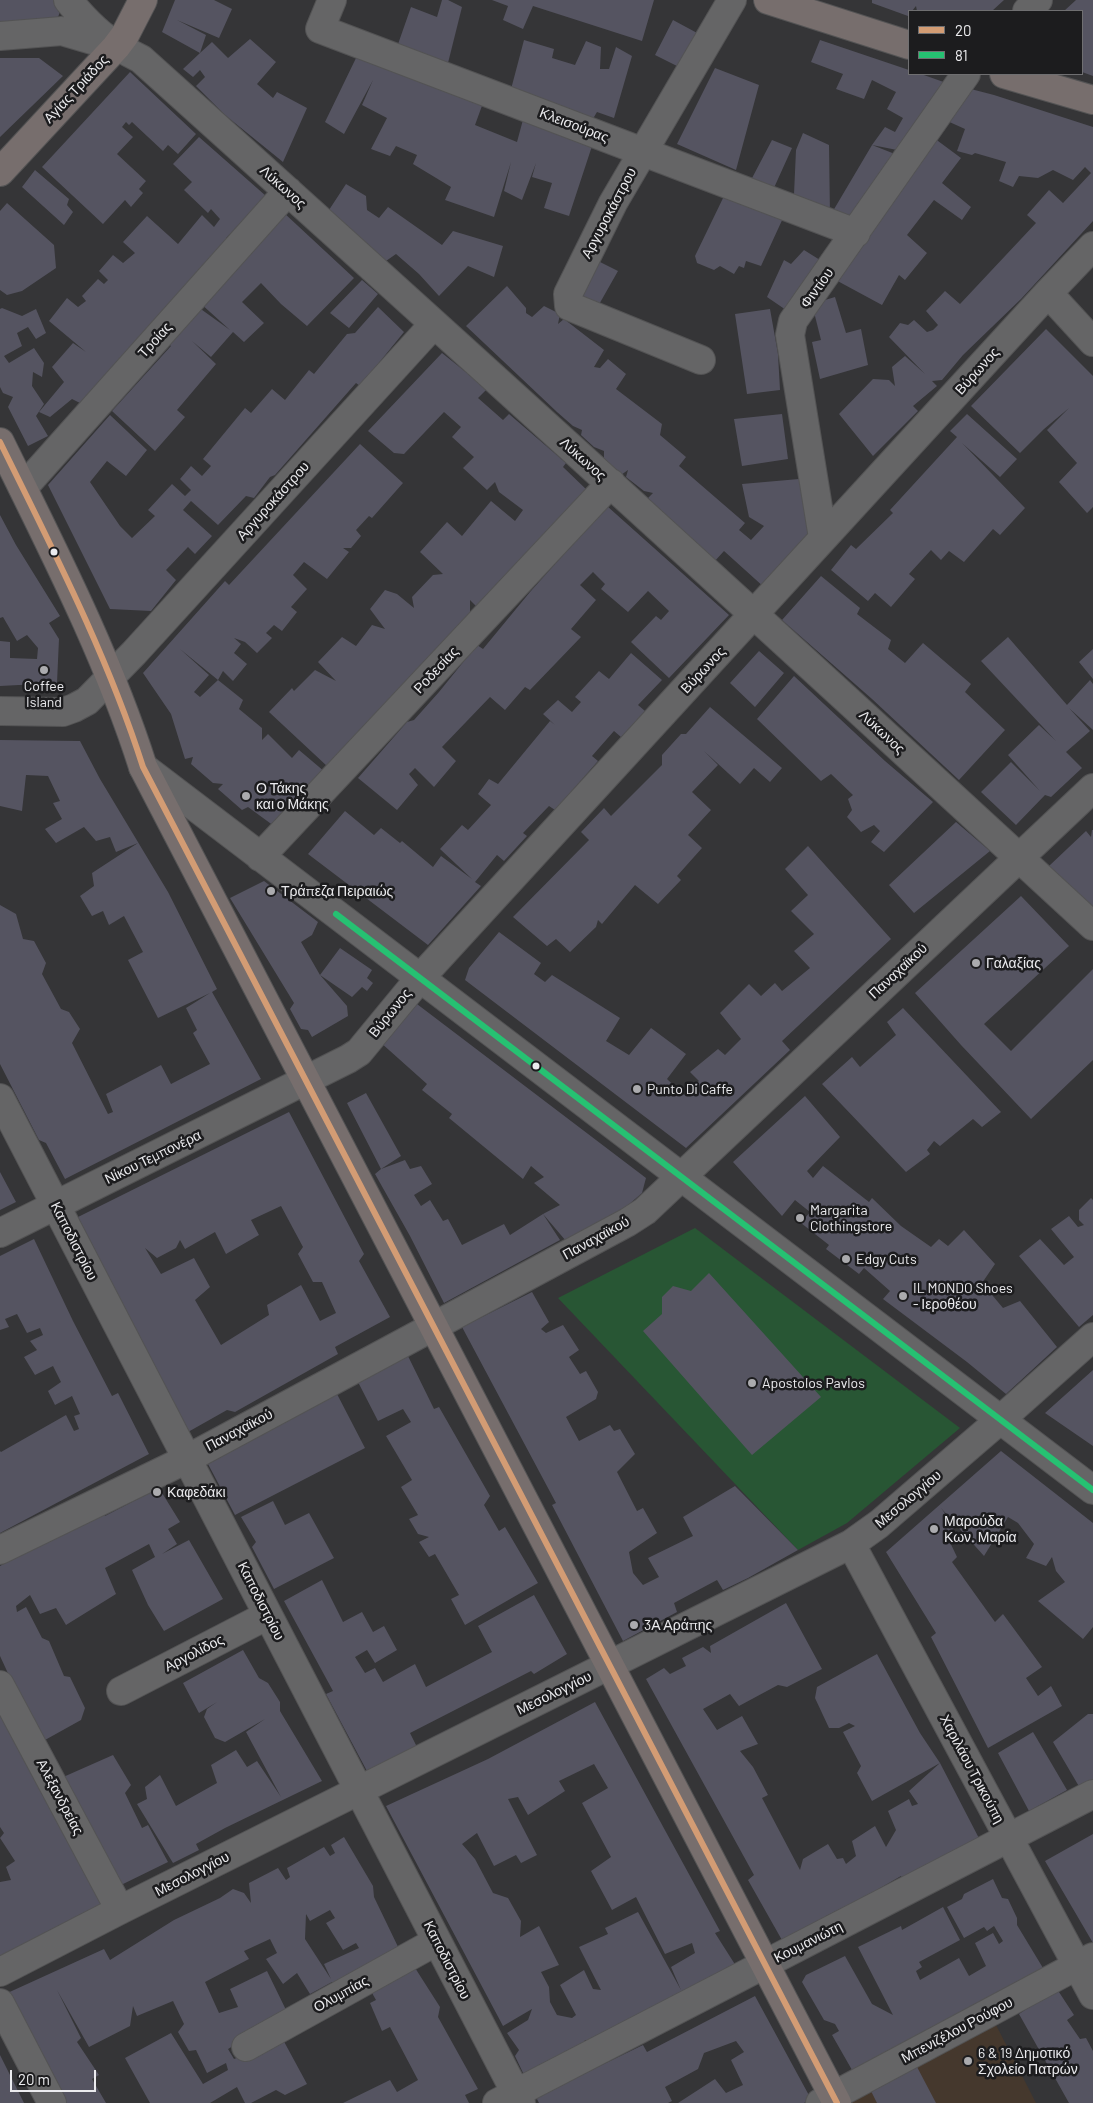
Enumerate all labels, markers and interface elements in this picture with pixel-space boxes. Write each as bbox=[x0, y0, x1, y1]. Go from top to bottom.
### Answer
legend bbox=[908, 10, 1083, 75]
text: 20 bbox=[955, 21, 972, 39]
text: 81 bbox=[955, 46, 968, 64]
street label: Αγίας Τριάδος bbox=[40, 52, 112, 126]
street label: Κλεισούρας bbox=[537, 104, 611, 146]
street label: Λύκωνος bbox=[256, 162, 310, 212]
street label: Αργυροκάστρου bbox=[578, 165, 640, 261]
street label: Φιντίου bbox=[797, 265, 837, 311]
street label: Τροίας bbox=[135, 319, 175, 361]
street label: Βύρωνος bbox=[952, 344, 1002, 398]
street label: Λύκωνος bbox=[556, 434, 610, 484]
street label: Αργυροκάστρου bbox=[233, 458, 313, 544]
unlabelled marker bbox=[49, 547, 59, 557]
street label: Ροδεσίας bbox=[410, 643, 462, 697]
street label: Βύρωνος bbox=[677, 643, 729, 697]
marker: Coffee Island bbox=[38, 664, 50, 676]
place label: Coffee Island bbox=[24, 678, 64, 710]
street label: Λύκωνος bbox=[856, 707, 908, 757]
place label: Ο Τάκης και ο Μάκης bbox=[256, 780, 329, 812]
marker: Ο Τάκης και ο Μάκης bbox=[240, 790, 252, 802]
place label: Τράπεζα Πειραιώς bbox=[281, 883, 393, 899]
marker: Τράπεζα Πειραιώς bbox=[265, 885, 277, 897]
street label: Παναχαϊκού bbox=[865, 940, 931, 1002]
place label: Γαλαξίας bbox=[986, 955, 1041, 971]
marker: Γαλαξίας bbox=[970, 957, 982, 969]
street label: Βύρωνος bbox=[365, 985, 415, 1041]
unlabelled marker bbox=[531, 1061, 541, 1071]
place label: Punto Di Caffe bbox=[647, 1081, 733, 1097]
marker: Punto Di Caffe bbox=[631, 1083, 643, 1095]
street label: Νίκου Τεμπονέρα bbox=[102, 1126, 204, 1188]
street label: Καποδιστρίου bbox=[47, 1199, 101, 1283]
place label: Margarita Clothingstore bbox=[810, 1202, 892, 1234]
marker: Margarita Clothingstore bbox=[794, 1212, 806, 1224]
street label: Παναχαϊκού bbox=[560, 1213, 632, 1263]
place label: Edgy Cuts bbox=[856, 1251, 917, 1267]
marker: Edgy Cuts bbox=[840, 1253, 852, 1265]
place label: IL MONDO Shoes - Ιεροθέου bbox=[913, 1280, 1013, 1312]
marker: IL MONDO Shoes - Ιεροθέου bbox=[897, 1290, 909, 1302]
place label: Apostolos Pavlos bbox=[762, 1375, 865, 1391]
marker: Apostolos Pavlos bbox=[746, 1377, 758, 1389]
street label: Παναχαϊκού bbox=[202, 1405, 276, 1455]
street label: Μεσολογγίου bbox=[872, 1466, 944, 1532]
place label: Καφεδάκι bbox=[167, 1484, 226, 1500]
marker: Καφεδάκι bbox=[151, 1486, 163, 1498]
place label: Μαρούδα Κων. Μαρία bbox=[944, 1513, 1017, 1545]
marker: Μαρούδα Κων. Μαρία bbox=[928, 1523, 940, 1535]
street label: Καποδιστρίου bbox=[234, 1559, 288, 1643]
place label: 3Α Αράπης bbox=[644, 1617, 712, 1633]
marker: 3Α Αράπης bbox=[628, 1619, 640, 1631]
street label: Αργολίδος bbox=[162, 1631, 226, 1675]
street label: Μεσολογγίου bbox=[514, 1668, 594, 1718]
street label: Χαριλάου Τρικούπη bbox=[936, 1712, 1008, 1826]
street label: Αλεξανδρείας bbox=[33, 1756, 87, 1838]
street label: Μεσολογγίου bbox=[152, 1848, 232, 1900]
street label: Καποδιστρίου bbox=[420, 1918, 474, 2002]
street label: Κουμανιώτη bbox=[771, 1918, 845, 1966]
street label: Ολυμπίας bbox=[311, 1972, 371, 2016]
street label: Μπενιζέλου Ρούφου bbox=[898, 1994, 1016, 2066]
place label: 6 & 19 Δημοτικό Σχολείο Πατρών bbox=[978, 2045, 1078, 2078]
marker: 6 & 19 Δημοτικό Σχολείο Πατρών bbox=[962, 2055, 974, 2067]
scale bar bbox=[12, 2060, 99, 2092]
text: 20 m bbox=[18, 2070, 50, 2088]

